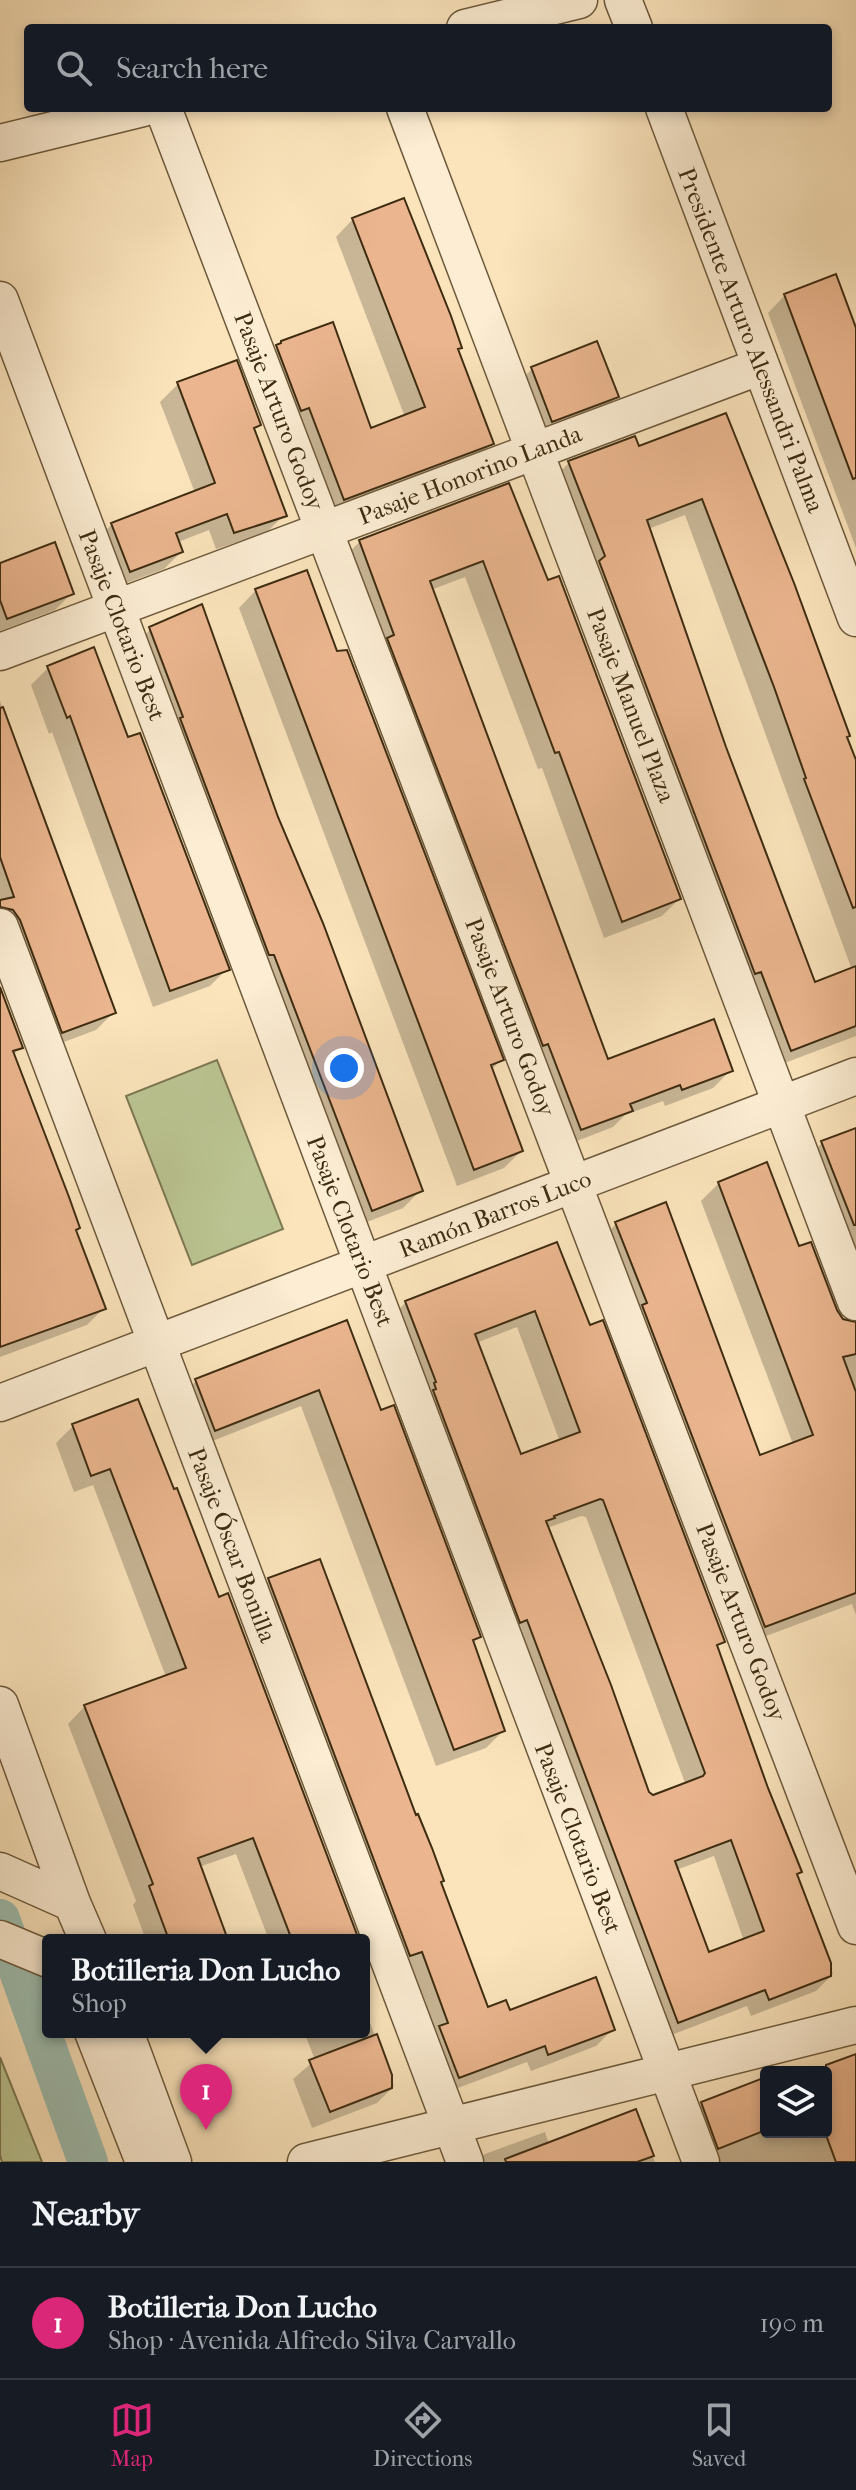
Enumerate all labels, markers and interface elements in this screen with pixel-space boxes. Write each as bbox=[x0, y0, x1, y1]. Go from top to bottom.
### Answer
search box bbox=[24, 24, 832, 112]
icon: search bbox=[52, 46, 96, 90]
text: Search here bbox=[116, 51, 268, 86]
street label: Presidente Arturo Alessandri Palma bbox=[672, 164, 830, 517]
street label: Pasaje Arturo Godoy bbox=[228, 308, 330, 515]
street label: Pasaje Honorino Landa bbox=[354, 419, 586, 531]
street label: Pasaje Clotario Best bbox=[73, 526, 171, 725]
street label: Pasaje Manuel Plaza bbox=[581, 604, 681, 807]
street label: Pasaje Arturo Godoy bbox=[459, 914, 561, 1121]
your location bbox=[324, 1048, 364, 1088]
street label: Pasaje Clotario Best bbox=[301, 1132, 399, 1331]
street label: Ramón Barros Luco bbox=[395, 1164, 595, 1264]
street label: Pasaje Óscar Bonilla bbox=[182, 1443, 283, 1647]
street label: Pasaje Arturo Godoy bbox=[690, 1519, 792, 1726]
street label: Pasaje Clotario Best bbox=[529, 1739, 627, 1938]
popup bbox=[42, 1934, 370, 2038]
text: Botilleria Don Lucho bbox=[72, 1953, 341, 1988]
text: Shop bbox=[72, 1988, 127, 2019]
pin: 1 bbox=[180, 2064, 232, 2130]
map controls bbox=[760, 2066, 832, 2138]
button: layers bbox=[760, 2066, 832, 2138]
text: Nearby bbox=[32, 2194, 139, 2234]
text: Botilleria Don Lucho bbox=[108, 2290, 377, 2325]
text: 1 bbox=[53, 2308, 63, 2339]
text: 190 m bbox=[760, 2308, 824, 2339]
text: Shop · Avenida Alfredo Silva Carvallo bbox=[108, 2325, 516, 2356]
tab: Map bbox=[110, 2398, 154, 2472]
tab: Directions bbox=[373, 2398, 472, 2472]
tab: Saved bbox=[692, 2398, 746, 2472]

